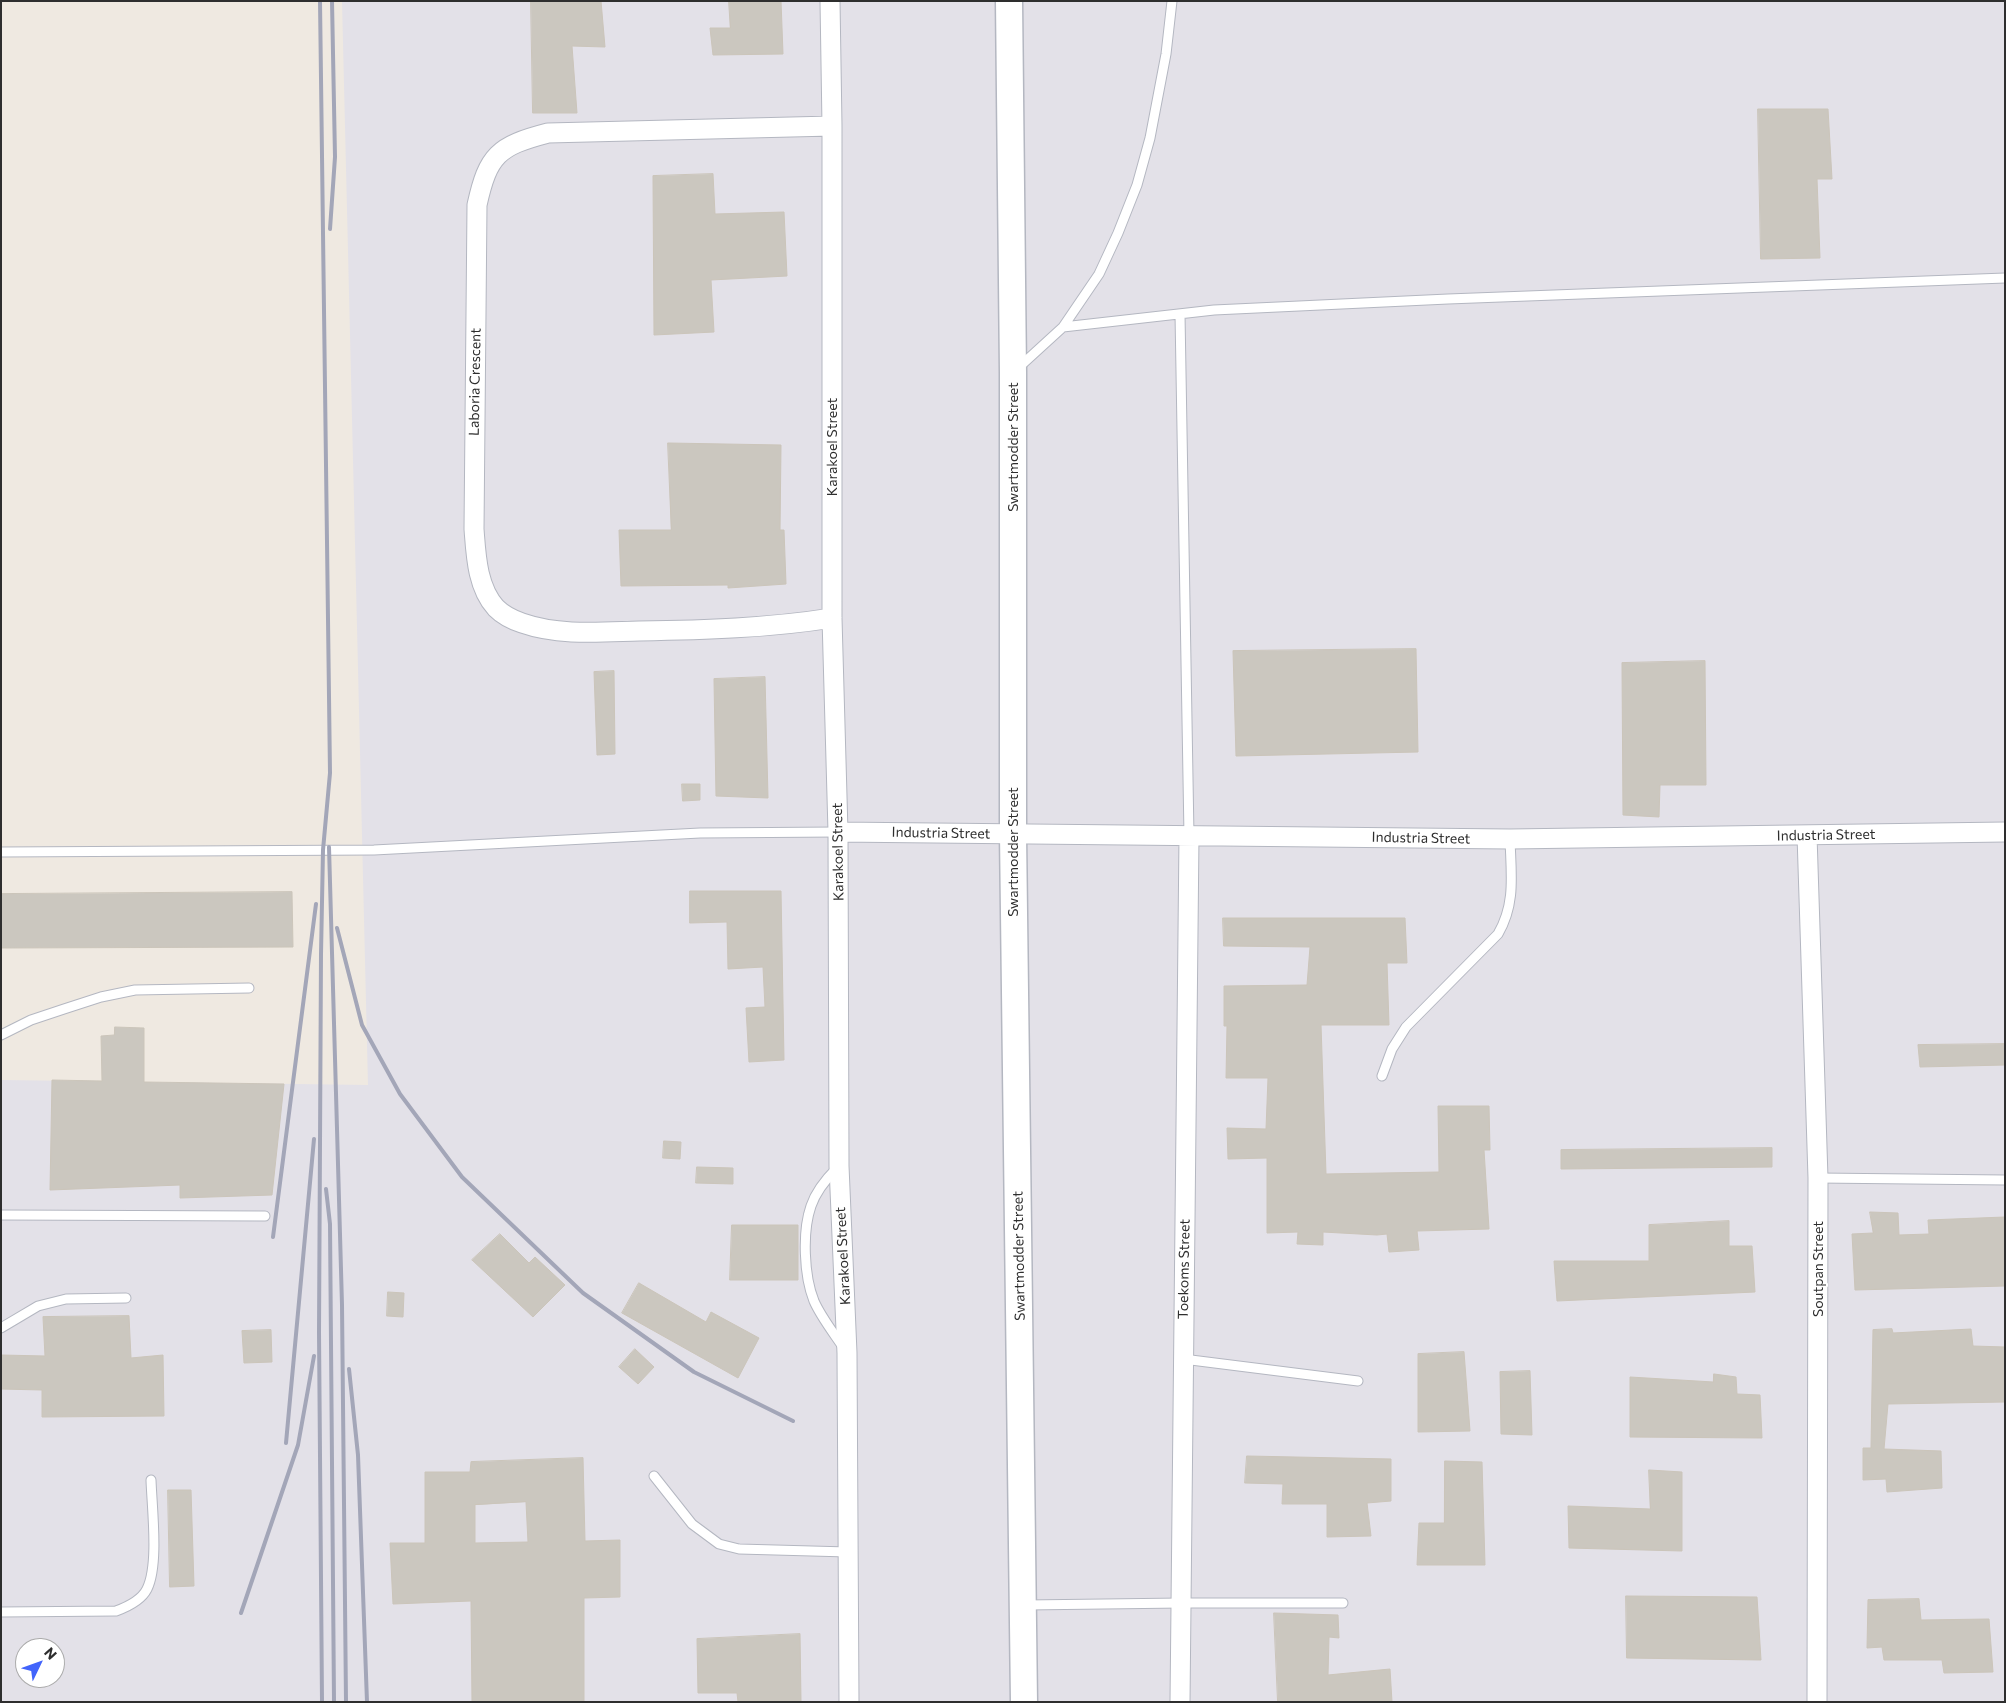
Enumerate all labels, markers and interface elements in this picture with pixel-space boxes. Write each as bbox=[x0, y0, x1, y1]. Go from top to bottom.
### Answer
street label: Laboria Crescent bbox=[466, 328, 484, 436]
street label: Swartmodder Street bbox=[1005, 382, 1021, 512]
street label: Karakoel Street bbox=[824, 398, 840, 496]
street label: Swartmodder Street bbox=[1005, 787, 1021, 917]
street label: Karakoel Street bbox=[829, 803, 847, 901]
street label: Industria Street bbox=[892, 824, 990, 842]
street label: Industria Street bbox=[1777, 826, 1875, 844]
street label: Industria Street bbox=[1372, 829, 1470, 847]
street label: Swartmodder Street bbox=[1009, 1191, 1029, 1321]
street label: Karakoel Street bbox=[832, 1206, 854, 1306]
street label: Toekoms Street bbox=[1175, 1219, 1193, 1319]
street label: Soutpan Street bbox=[1810, 1221, 1826, 1317]
north arrow bbox=[15, 1638, 65, 1688]
text: N bbox=[41, 1644, 61, 1663]

